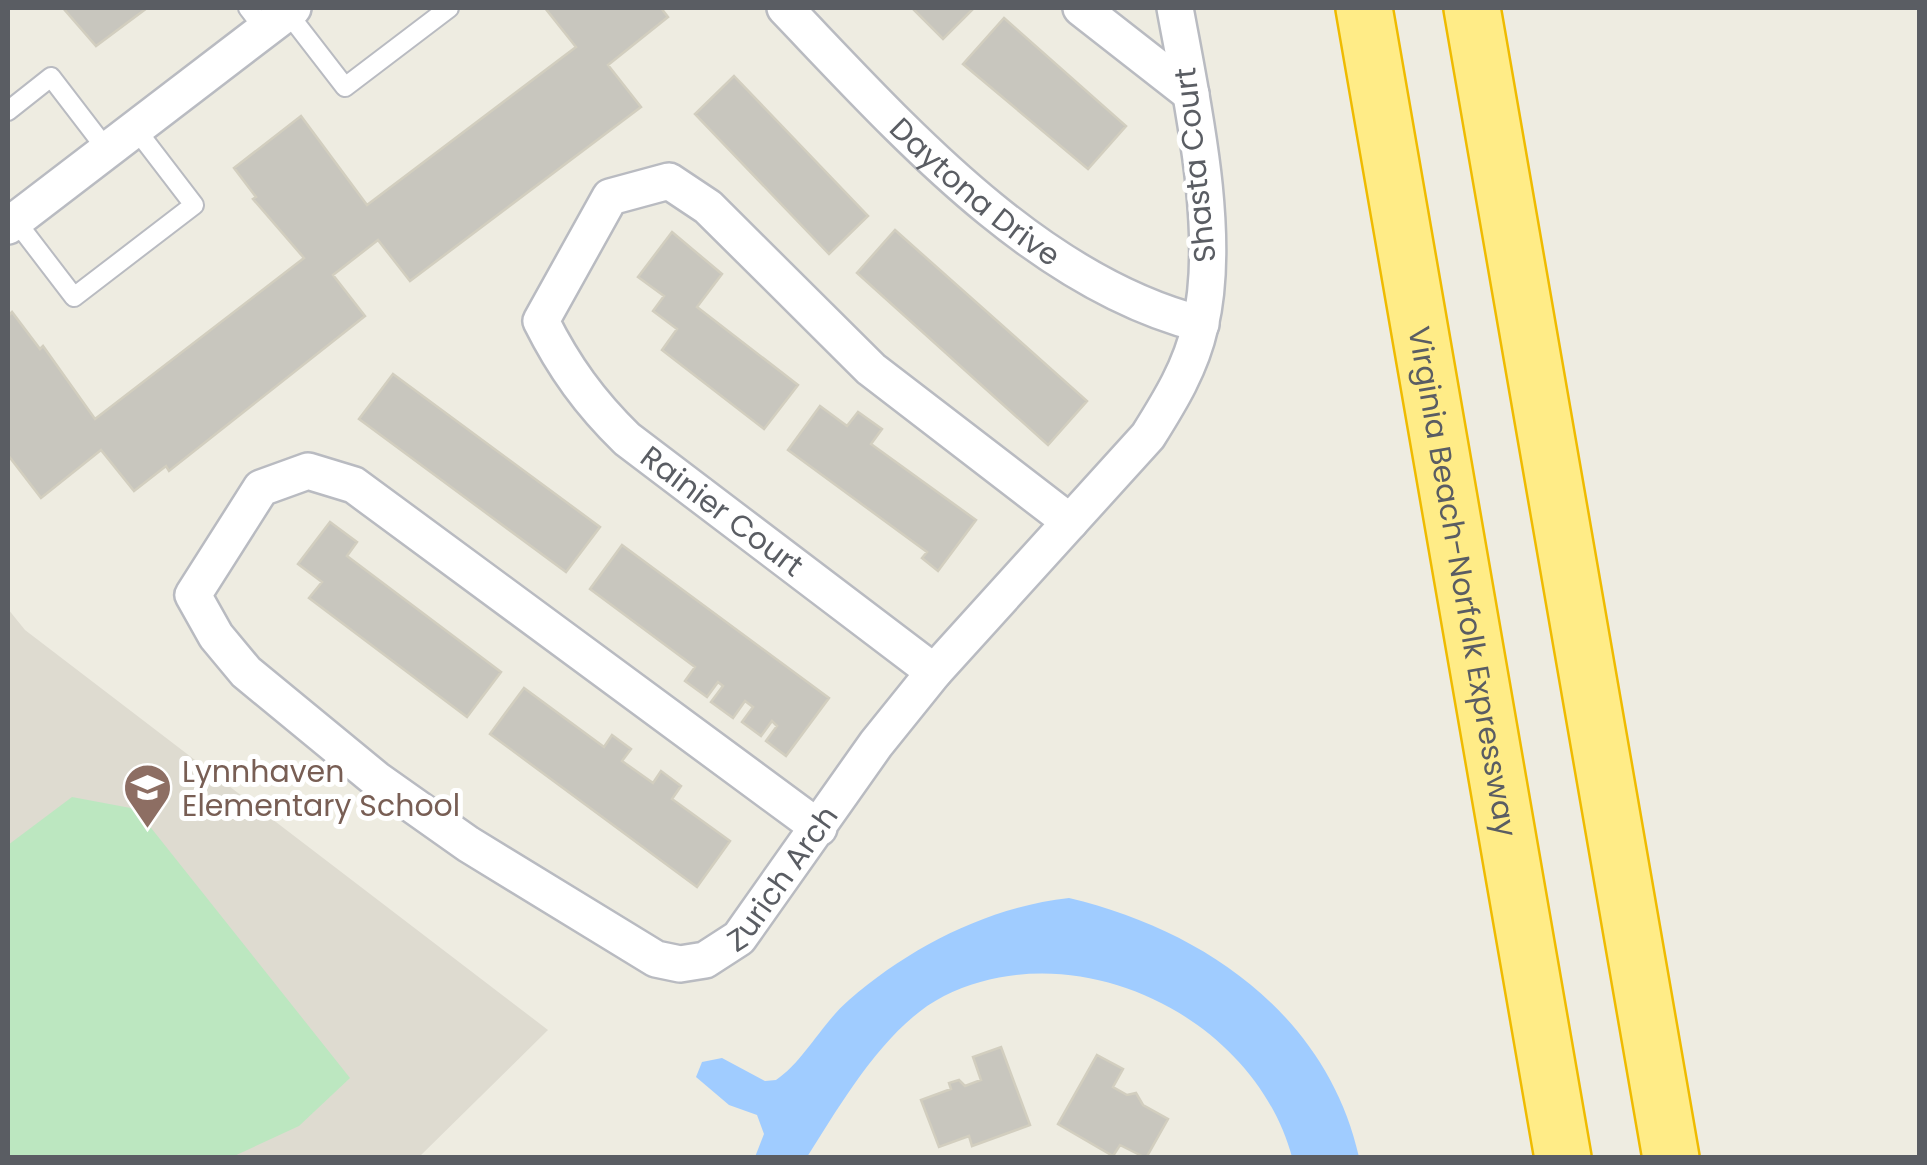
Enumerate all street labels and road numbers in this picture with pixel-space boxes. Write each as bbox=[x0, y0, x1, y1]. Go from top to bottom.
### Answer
street label: Shasta Court bbox=[1163, 65, 1227, 265]
street label: Daytona Drive bbox=[880, 107, 1069, 276]
street label: Virginia Beach-Norfolk Expressway bbox=[1398, 323, 1529, 840]
street label: Rainier Court bbox=[632, 435, 812, 587]
street label: Zurich Arch bbox=[719, 797, 848, 962]

